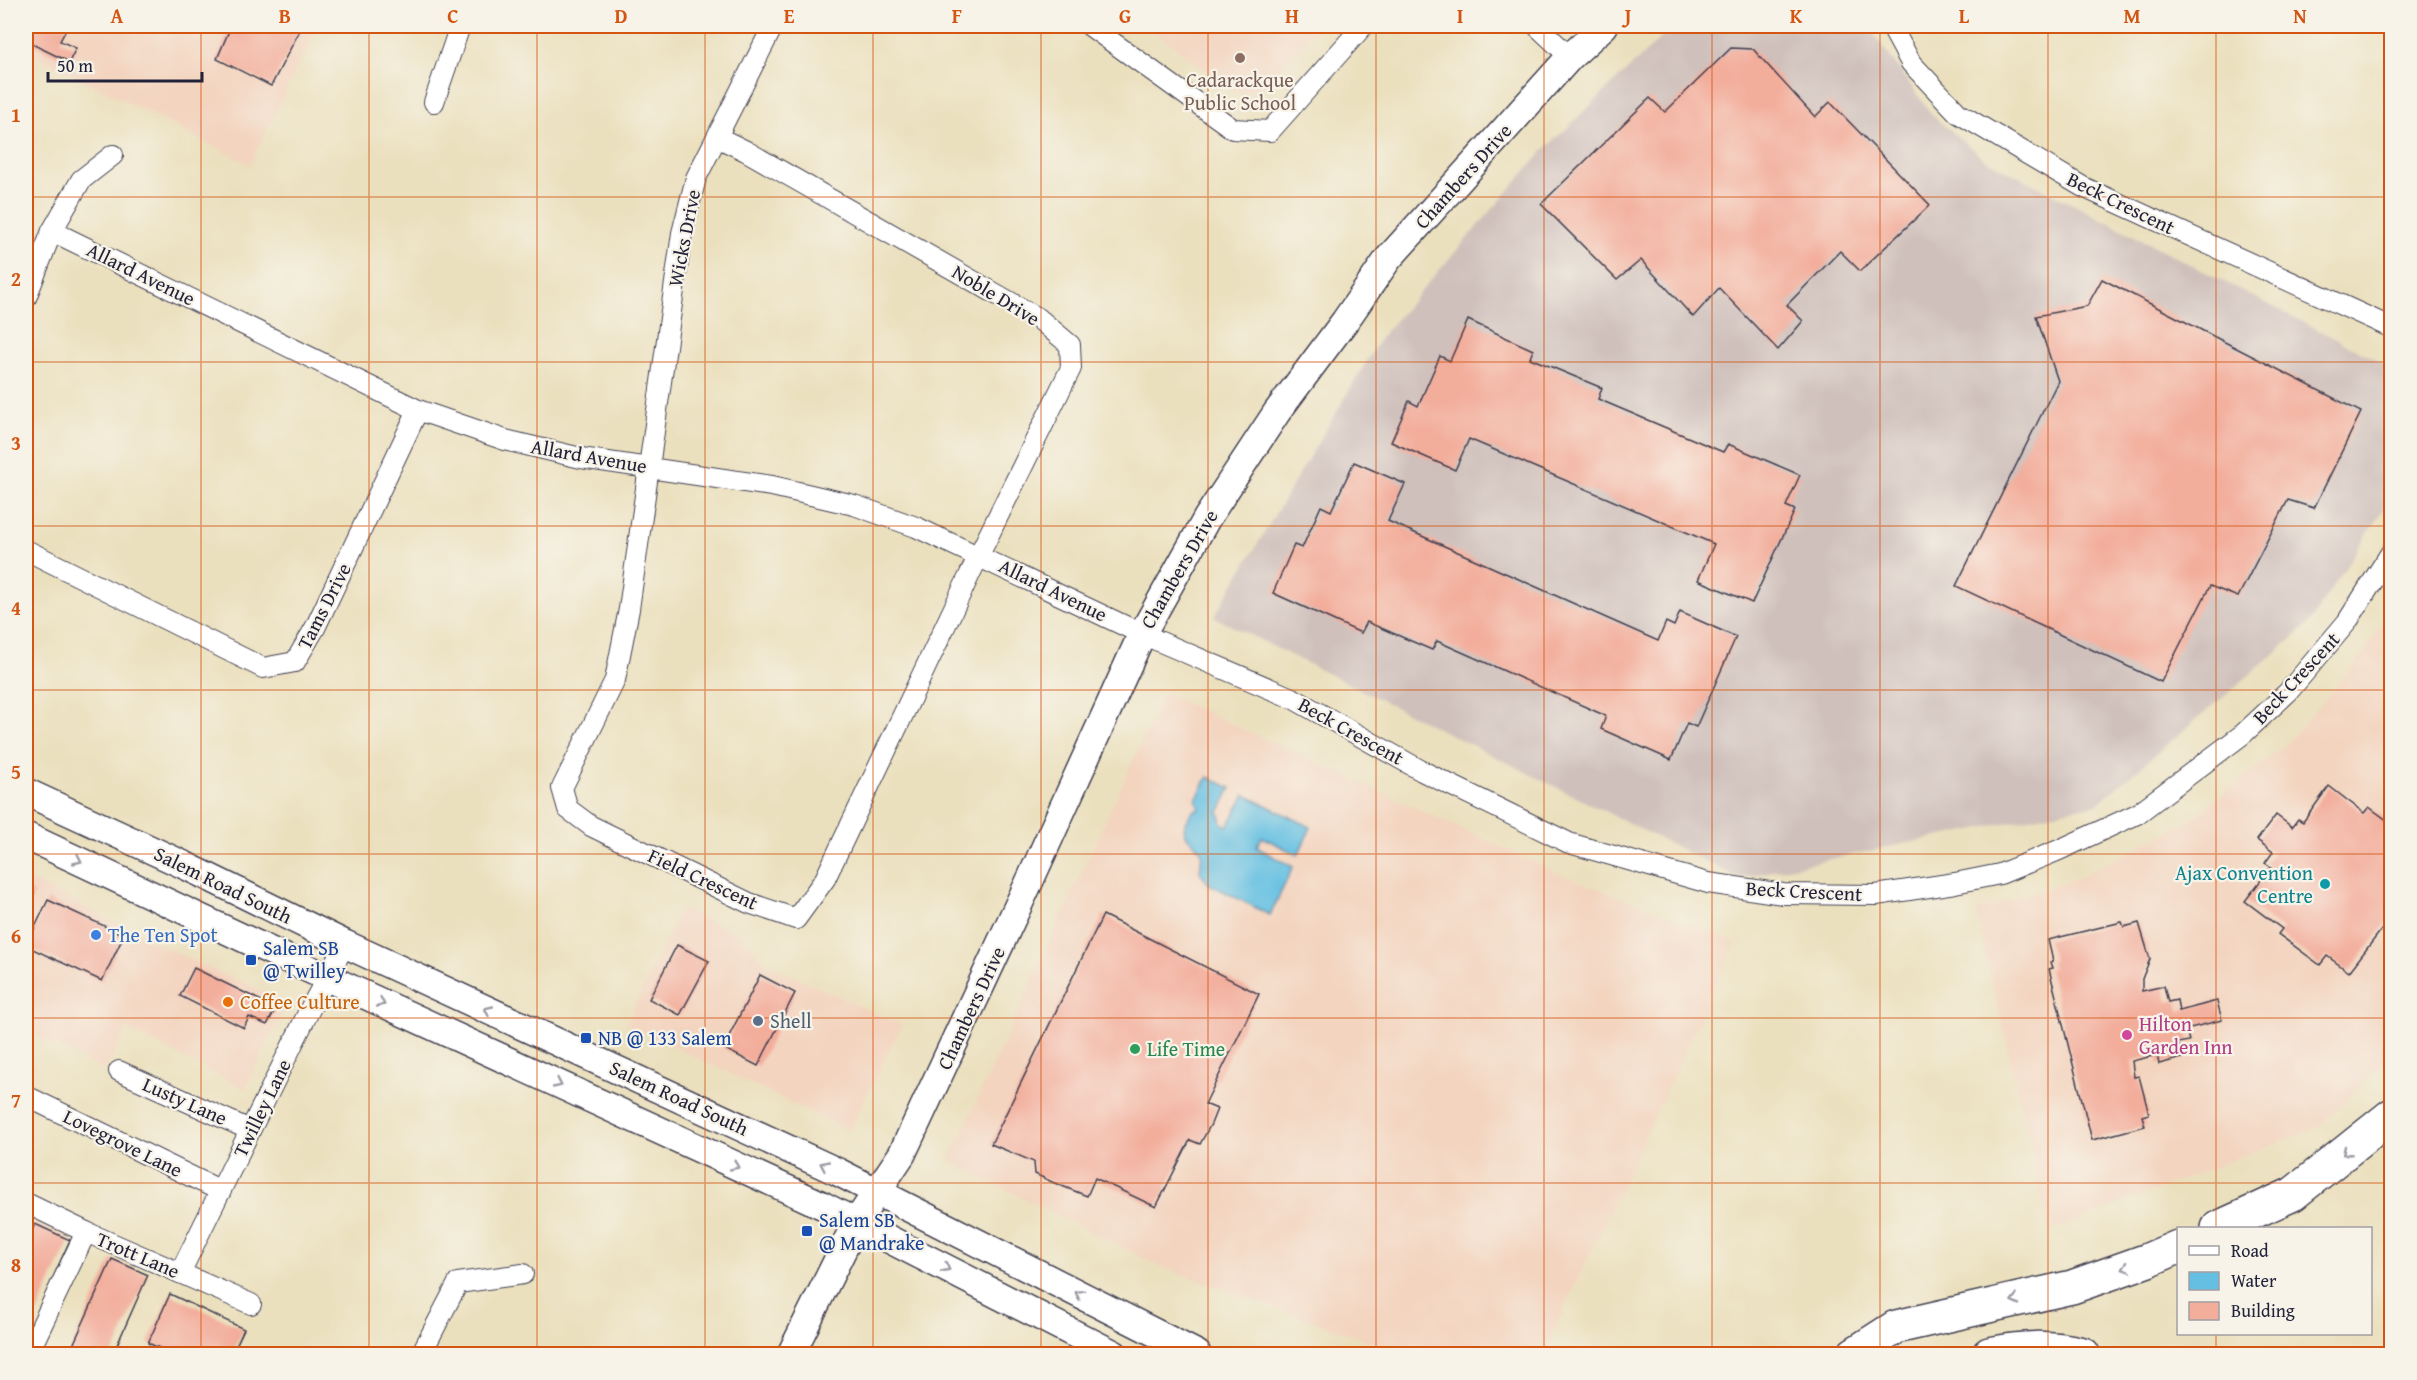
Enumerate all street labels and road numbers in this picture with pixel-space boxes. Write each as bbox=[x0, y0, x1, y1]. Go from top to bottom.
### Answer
street label: Chambers Drive bbox=[1407, 117, 1518, 235]
street label: Beck Crescent bbox=[2062, 164, 2180, 241]
street label: Wicks Drive bbox=[660, 187, 707, 289]
street label: Allard Avenue bbox=[82, 235, 200, 312]
street label: Noble Drive bbox=[947, 257, 1046, 332]
street label: Allard Avenue bbox=[529, 431, 649, 480]
street label: Chambers Drive bbox=[1133, 504, 1224, 634]
street label: Allard Avenue bbox=[994, 551, 1112, 628]
street label: Tams Drive bbox=[289, 558, 358, 654]
street label: Beck Crescent bbox=[2245, 625, 2346, 730]
street label: Beck Crescent bbox=[1293, 690, 1409, 771]
street label: Salem Road South bbox=[149, 839, 297, 931]
street label: Field Crescent bbox=[644, 840, 763, 917]
street label: Beck Crescent bbox=[1745, 873, 1863, 908]
street label: Chambers Drive bbox=[929, 941, 1012, 1074]
street label: Salem Road South bbox=[605, 1053, 753, 1142]
street label: Twilley Lane bbox=[225, 1054, 298, 1162]
street label: Lusty Lane bbox=[138, 1069, 232, 1132]
street label: Lovegrove Lane bbox=[59, 1101, 188, 1184]
street label: Trott Lane bbox=[92, 1224, 184, 1285]

